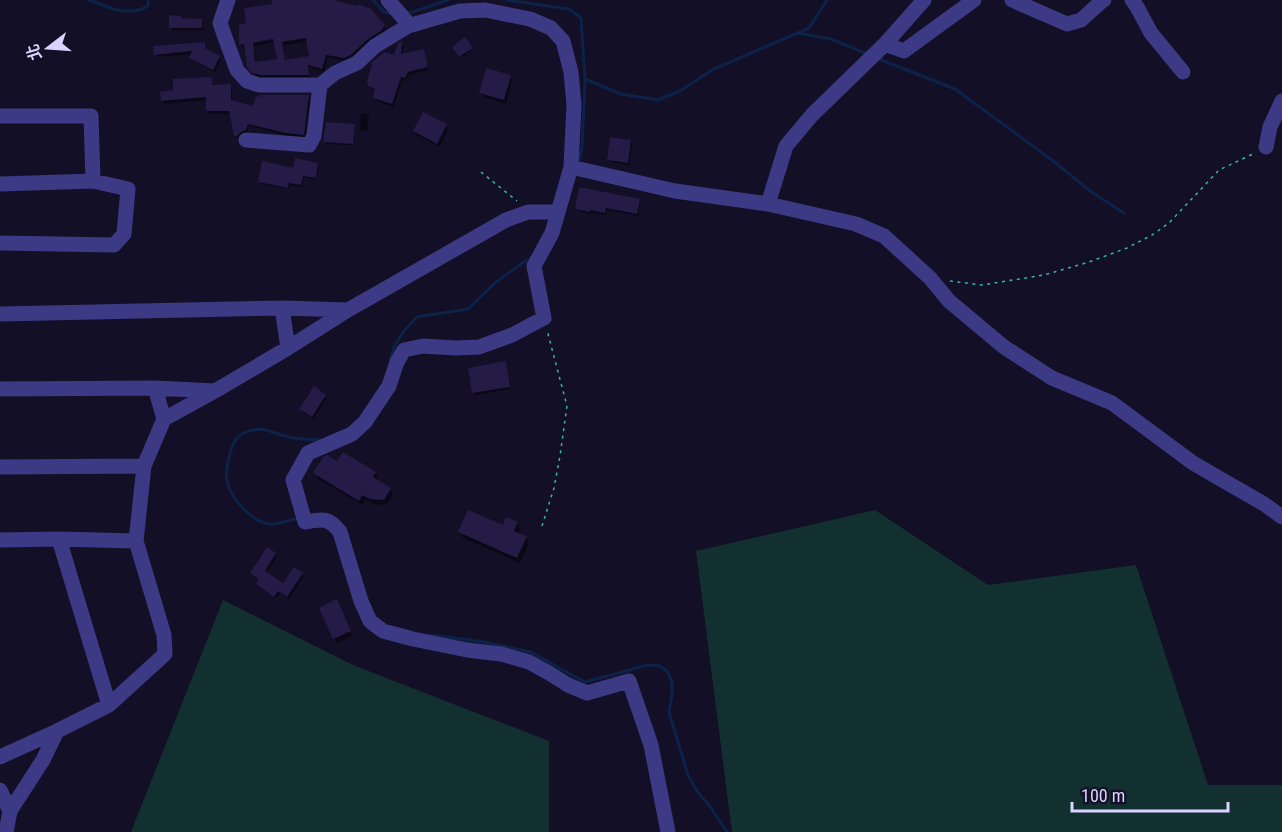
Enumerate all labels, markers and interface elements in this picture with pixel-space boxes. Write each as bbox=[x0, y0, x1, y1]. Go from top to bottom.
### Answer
north arrow bbox=[18, 18, 78, 78]
text: 北 bbox=[23, 42, 46, 63]
scale bar bbox=[1072, 775, 1228, 813]
text: 100 m bbox=[1081, 785, 1125, 806]

